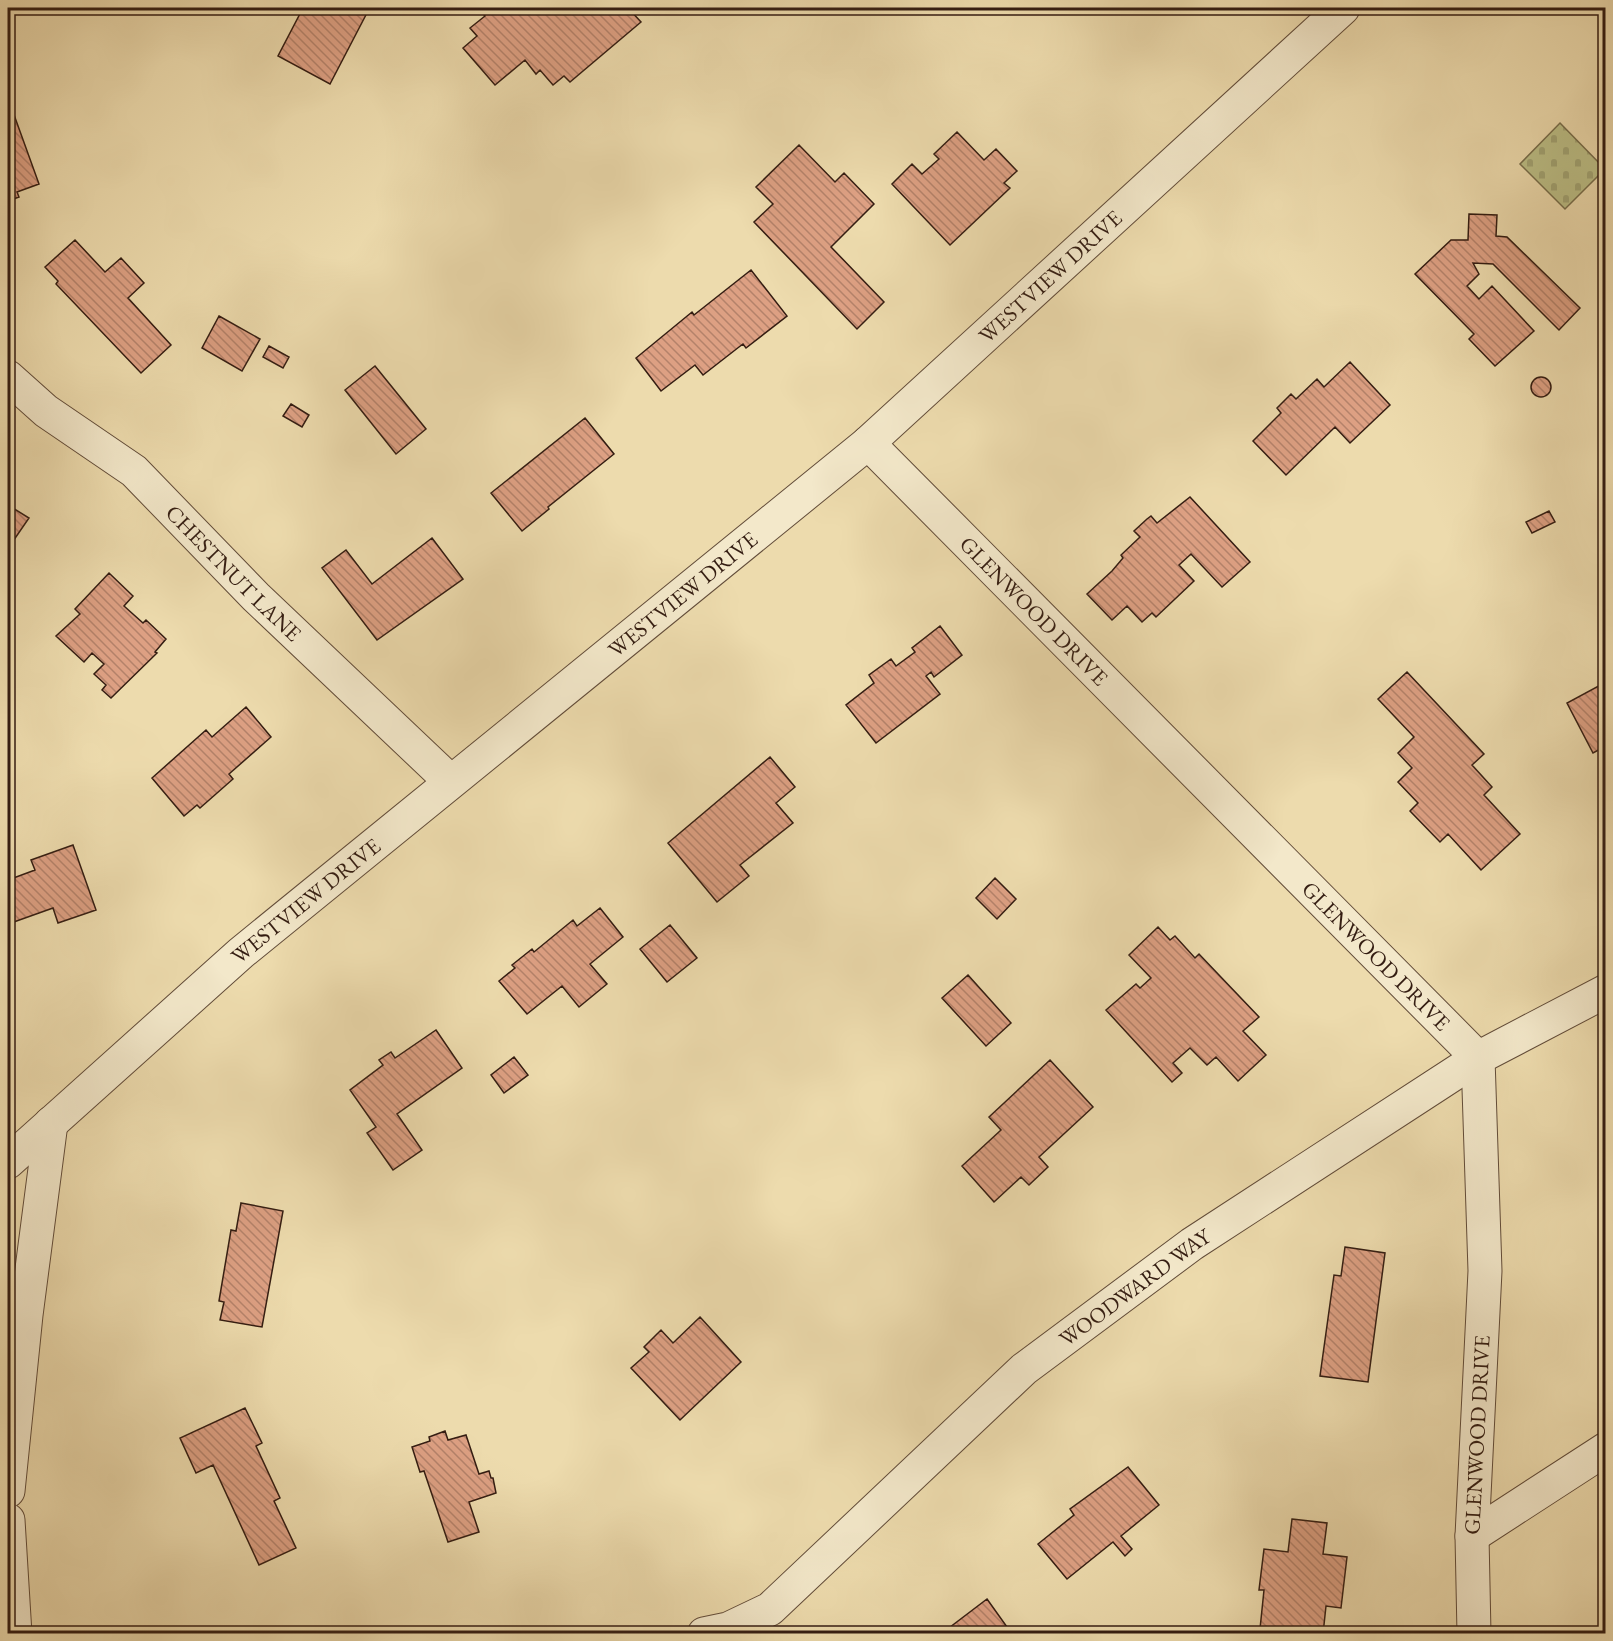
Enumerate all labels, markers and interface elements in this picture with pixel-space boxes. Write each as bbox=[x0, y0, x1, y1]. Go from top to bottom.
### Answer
street label: WESTVIEW DRIVE bbox=[972, 203, 1128, 349]
street label: CHESTNUT LANE bbox=[160, 498, 308, 647]
street label: WESTVIEW DRIVE bbox=[602, 524, 763, 663]
street label: GLENWOOD DRIVE bbox=[954, 529, 1115, 692]
street label: WESTVIEW DRIVE bbox=[225, 831, 386, 970]
street label: GLENWOOD DRIVE bbox=[1296, 874, 1457, 1037]
street label: WOODWARD WAY bbox=[1053, 1221, 1217, 1353]
street label: GLENWOOD DRIVE bbox=[1457, 1335, 1497, 1535]

